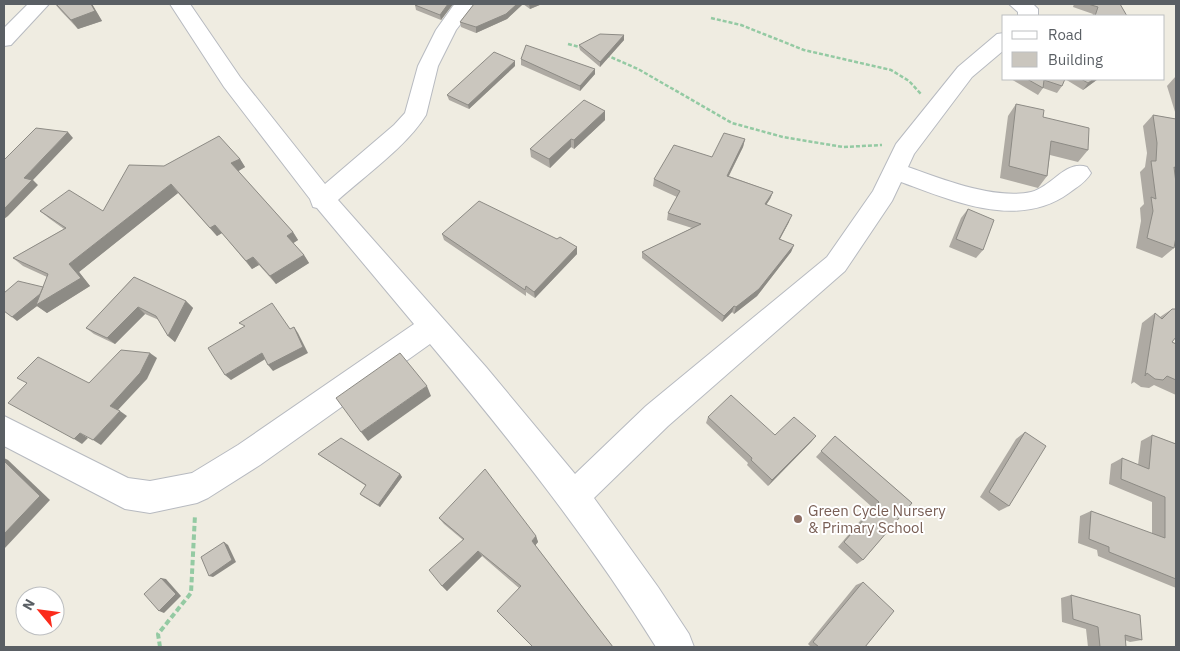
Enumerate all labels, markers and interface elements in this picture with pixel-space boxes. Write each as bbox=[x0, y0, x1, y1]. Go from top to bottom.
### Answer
legend bbox=[1002, 15, 1165, 80]
text: Road bbox=[1048, 25, 1083, 44]
text: Building bbox=[1048, 50, 1103, 69]
place label: Green Cycle Nursery & Primary School bbox=[808, 501, 946, 537]
marker: Green Cycle Nursery & Primary School bbox=[792, 513, 804, 525]
north arrow bbox=[15, 586, 65, 636]
text: N bbox=[18, 596, 39, 613]

